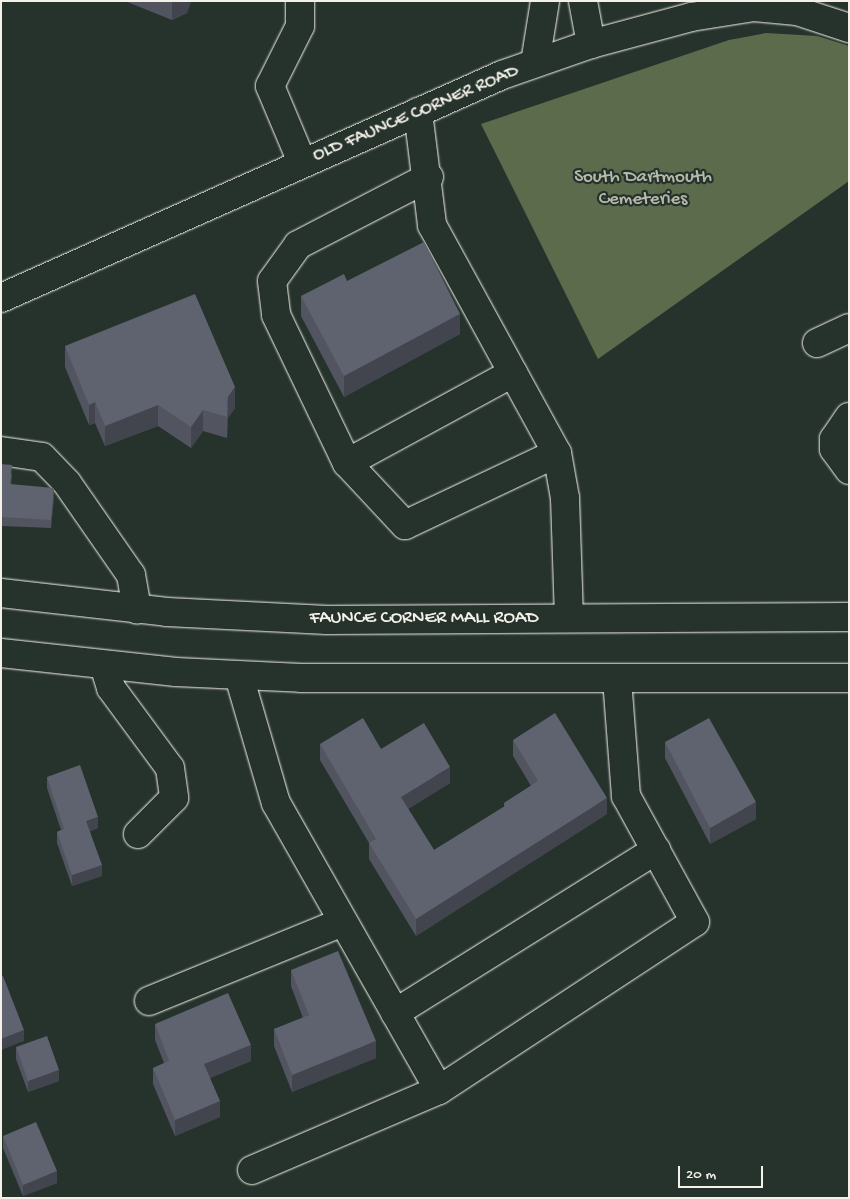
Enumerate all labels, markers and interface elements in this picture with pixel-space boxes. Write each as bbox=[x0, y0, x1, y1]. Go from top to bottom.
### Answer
street label: OLD FAUNCE CORNER ROAD bbox=[310, 60, 522, 168]
park label: South Dartmouth Cemeteries bbox=[574, 167, 712, 211]
street label: FAUNCE CORNER MALL ROAD bbox=[309, 608, 539, 630]
scale bar bbox=[680, 1156, 765, 1188]
text: 20 m bbox=[686, 1166, 716, 1184]

